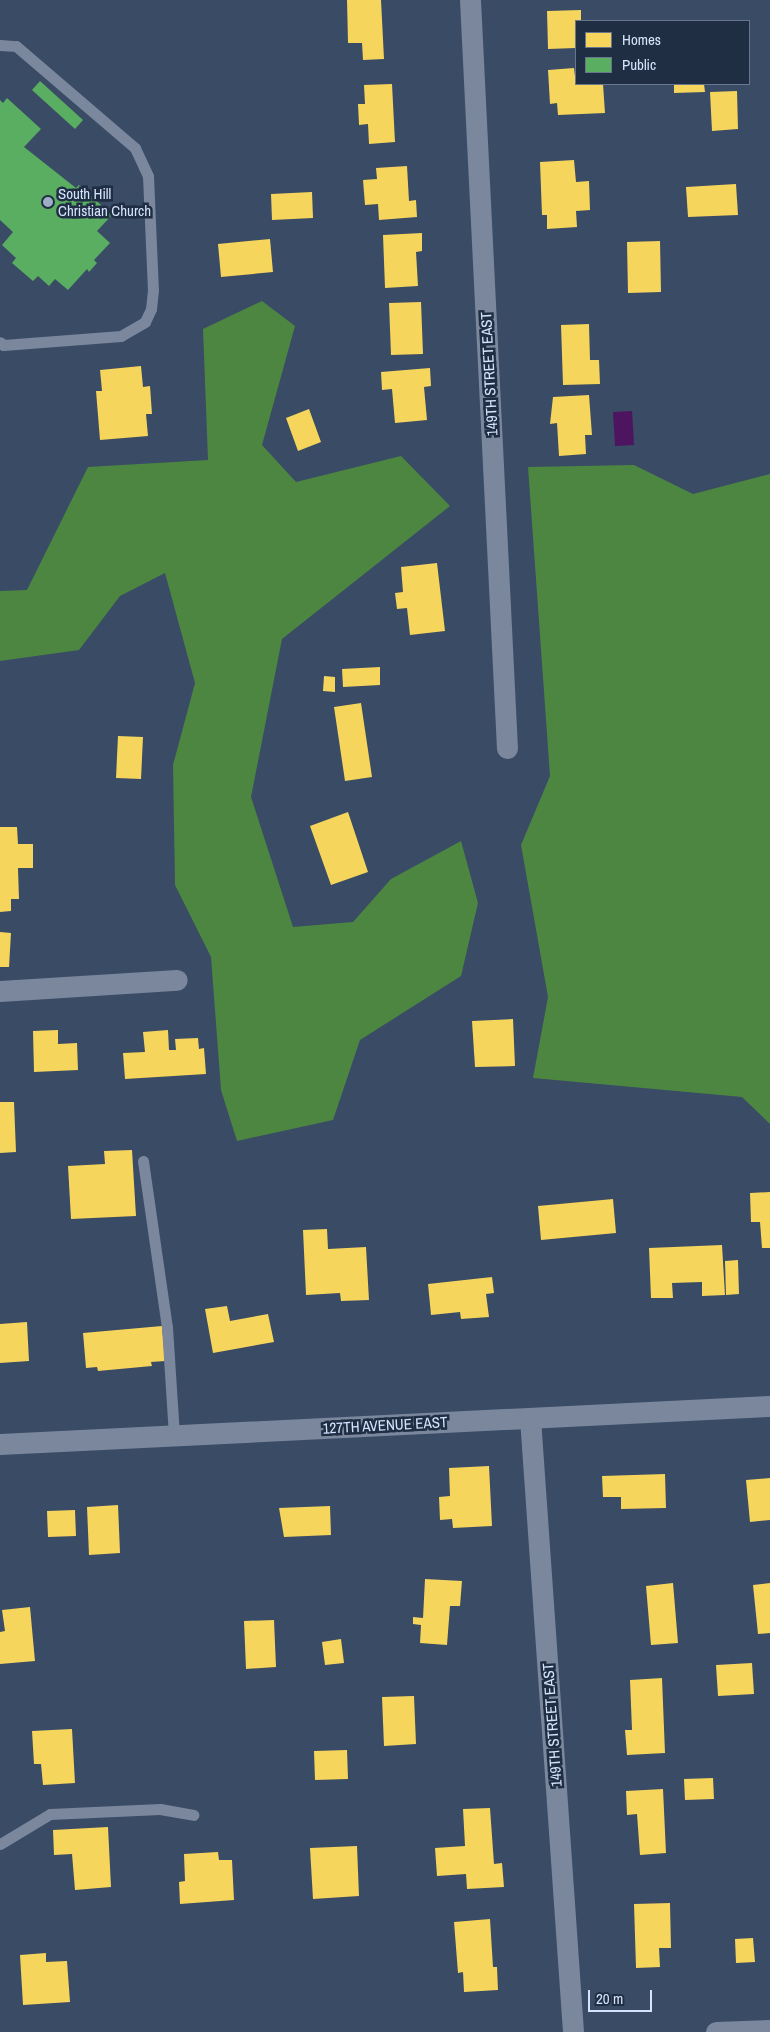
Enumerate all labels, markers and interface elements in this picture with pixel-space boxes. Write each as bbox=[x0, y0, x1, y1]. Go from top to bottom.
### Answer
legend bbox=[575, 20, 750, 85]
text: Homes bbox=[622, 29, 661, 50]
text: Public bbox=[622, 54, 656, 75]
place label: South Hill Christian Church bbox=[58, 184, 151, 219]
marker: South Hill Christian Church bbox=[42, 196, 54, 208]
street label: 149TH STREET EAST bbox=[477, 311, 501, 437]
street label: 127TH AVENUE EAST bbox=[322, 1413, 448, 1437]
street label: 149TH STREET EAST bbox=[539, 1662, 565, 1788]
scale bar bbox=[590, 1980, 654, 2012]
text: 20 m bbox=[596, 1988, 623, 2009]

